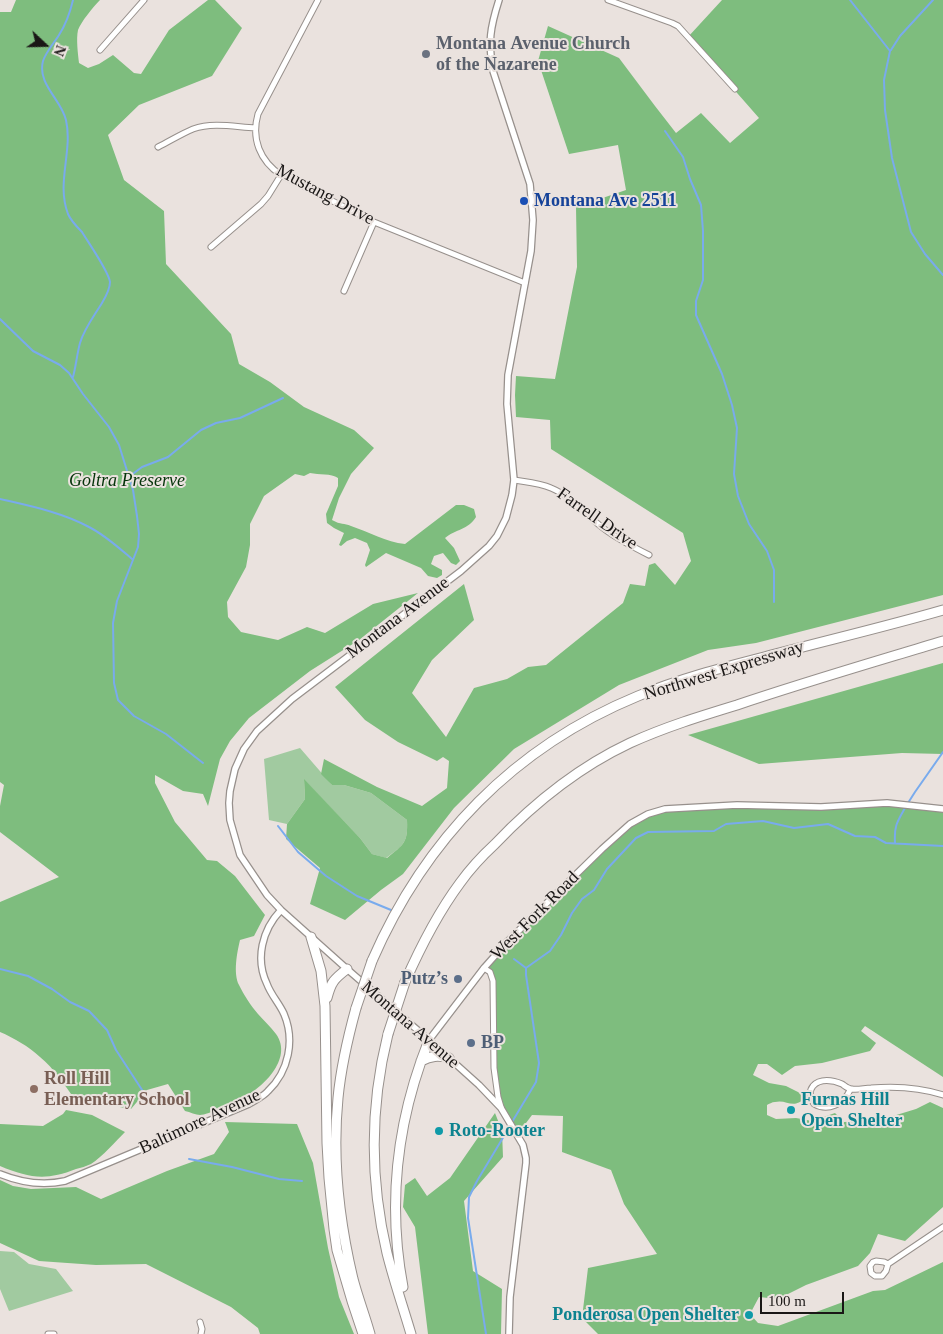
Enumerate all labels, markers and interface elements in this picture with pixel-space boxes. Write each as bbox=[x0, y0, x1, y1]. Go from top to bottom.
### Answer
north arrow bbox=[20, 20, 70, 70]
place label: Montana Avenue Church of the Nazarene bbox=[436, 33, 630, 76]
text: N bbox=[51, 43, 68, 58]
marker: Montana Avenue Church of the Nazarene bbox=[420, 48, 432, 60]
street label: Mustang Drive bbox=[272, 160, 378, 230]
place label: Montana Ave 2511 bbox=[534, 190, 677, 212]
marker: Montana Ave 2511 bbox=[518, 195, 530, 207]
park label: Goltra Preserve bbox=[69, 470, 185, 492]
street label: Farrell Drive bbox=[553, 483, 641, 555]
street label: Montana Avenue bbox=[342, 572, 454, 664]
street label: Northwest Expressway bbox=[641, 636, 807, 706]
street label: West Fork Road bbox=[486, 867, 584, 965]
place label: Putz’s bbox=[401, 968, 448, 990]
marker: Putz’s bbox=[452, 973, 464, 985]
street label: Montana Avenue bbox=[356, 976, 464, 1074]
place label: BP bbox=[481, 1032, 504, 1054]
marker: BP bbox=[465, 1037, 477, 1049]
place label: Roll Hill Elementary School bbox=[44, 1068, 189, 1110]
marker: Roll Hill Elementary School bbox=[28, 1083, 40, 1095]
street label: Baltimore Avenue bbox=[136, 1085, 264, 1159]
place label: Furnas Hill Open Shelter bbox=[801, 1089, 902, 1132]
marker: Furnas Hill Open Shelter bbox=[785, 1104, 797, 1116]
place label: Roto-Rooter bbox=[449, 1120, 545, 1142]
marker: Roto-Rooter bbox=[433, 1125, 445, 1137]
scale bar bbox=[763, 1282, 847, 1314]
text: 100 m bbox=[768, 1293, 806, 1309]
place label: Ponderosa Open Shelter bbox=[552, 1304, 739, 1326]
marker: Ponderosa Open Shelter bbox=[743, 1309, 755, 1321]

